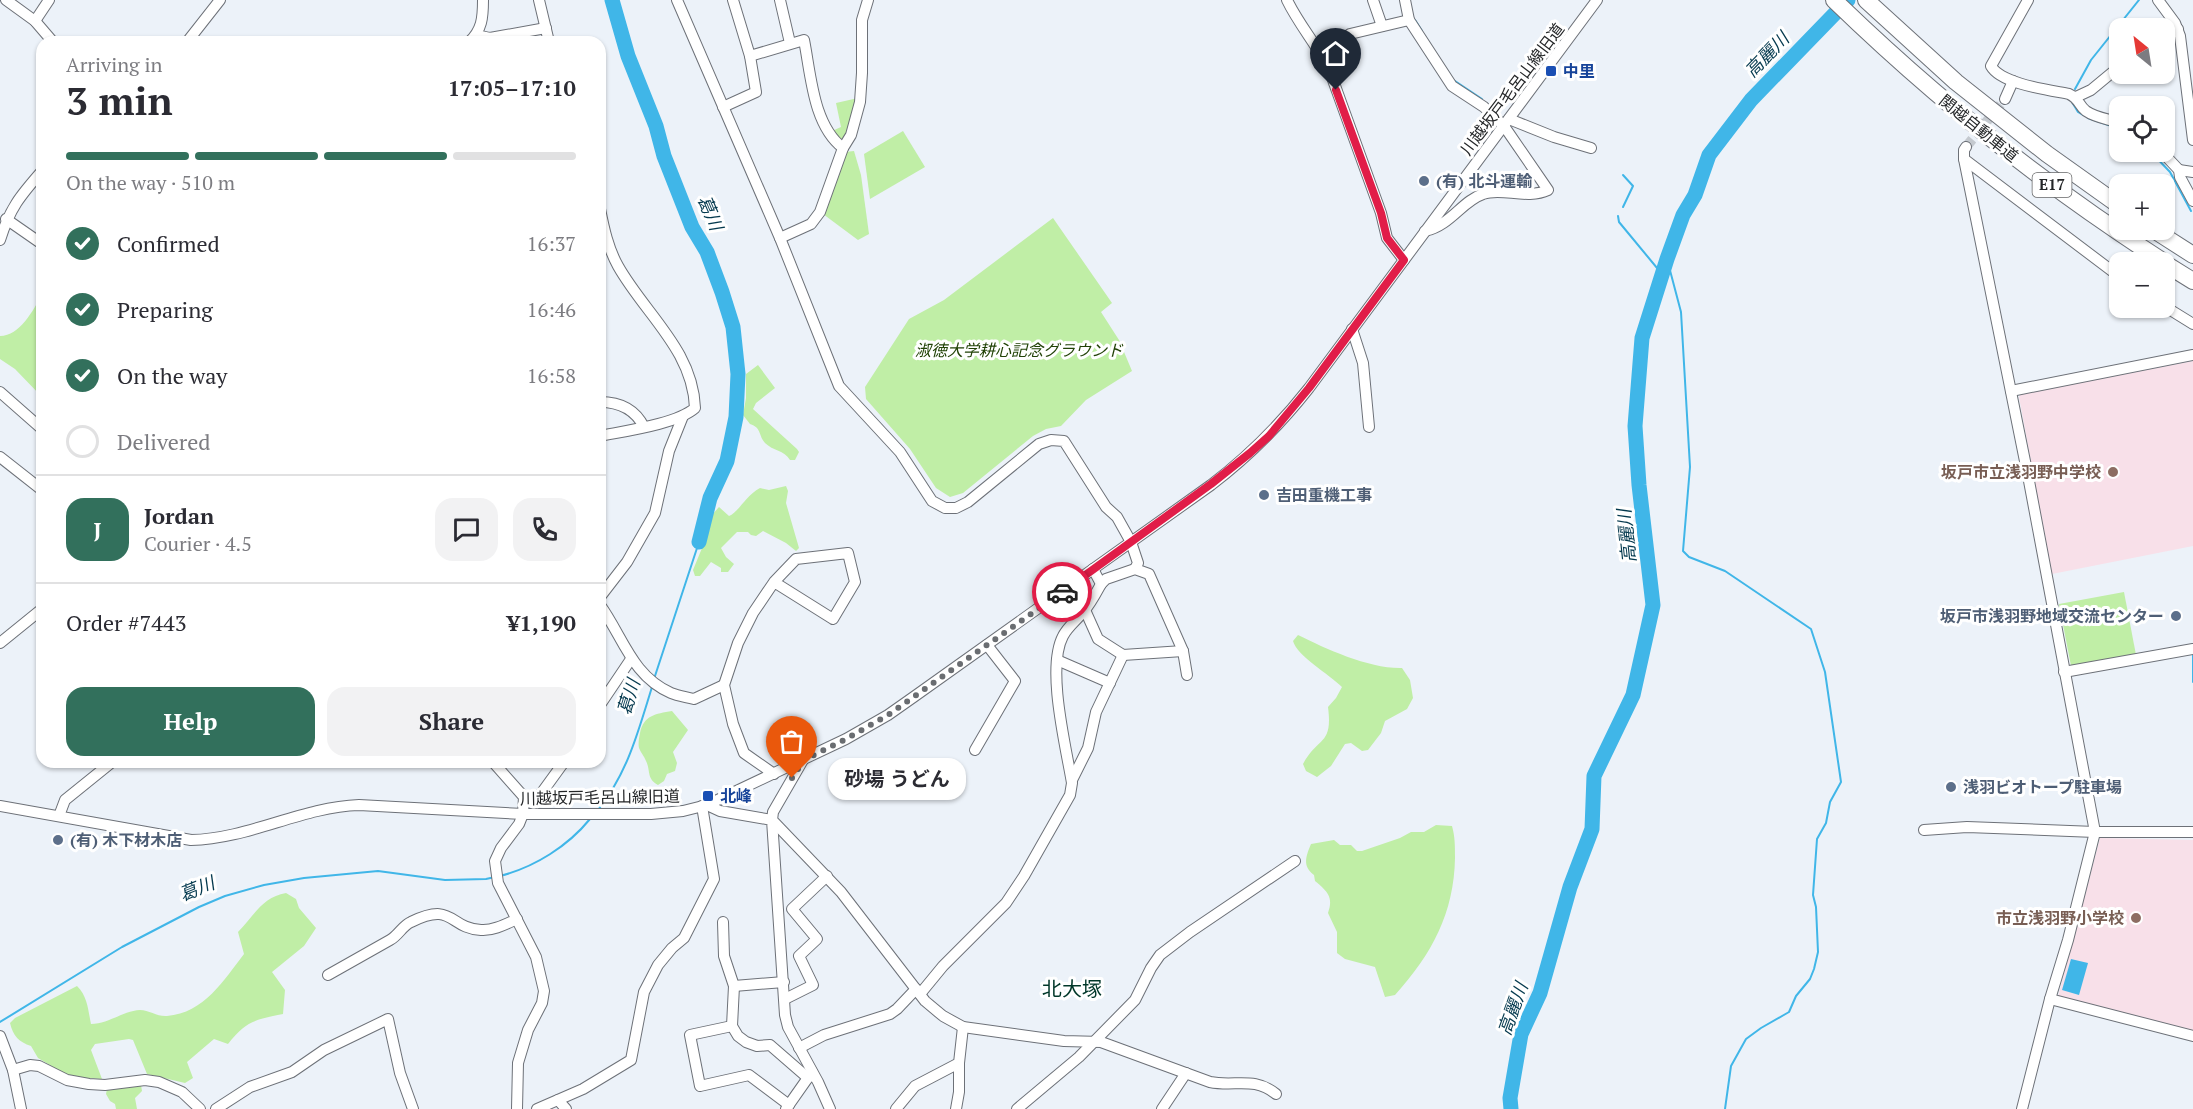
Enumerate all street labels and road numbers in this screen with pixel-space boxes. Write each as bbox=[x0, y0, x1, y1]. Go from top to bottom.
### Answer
street label: 川越坂戸毛呂山線旧道 bbox=[1455, 18, 1569, 160]
street label: 関越自動車道 bbox=[1935, 89, 2023, 167]
road number: E17 bbox=[2032, 173, 2072, 197]
street label: 川越坂戸毛呂山線旧道 bbox=[520, 785, 680, 809]

